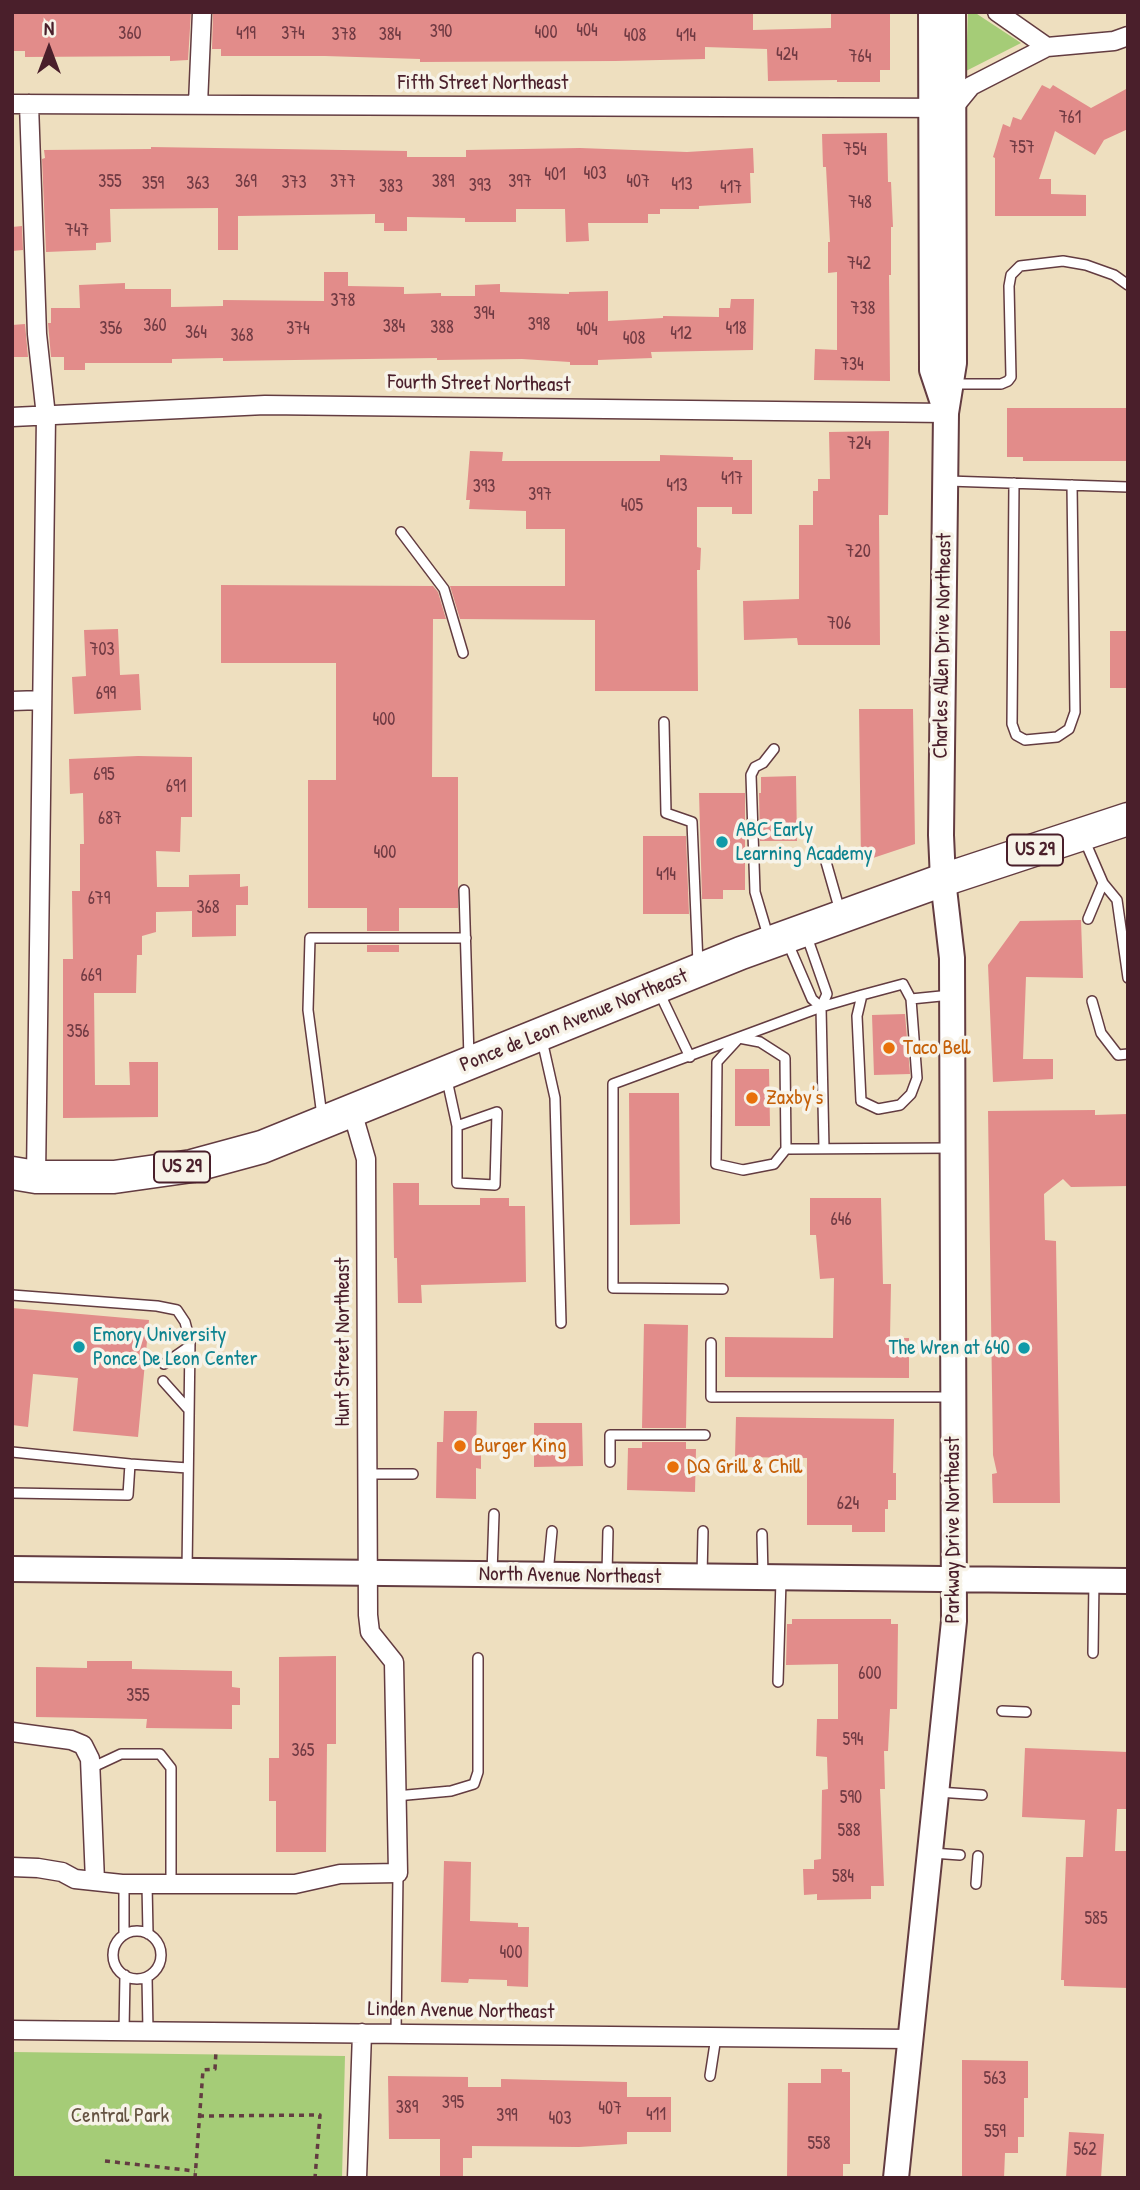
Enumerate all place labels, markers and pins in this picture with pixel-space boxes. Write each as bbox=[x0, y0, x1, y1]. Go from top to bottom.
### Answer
place label: ABC Early Learning Academy bbox=[736, 817, 873, 867]
marker: ABC Early Learning Academy bbox=[714, 834, 730, 850]
place label: Taco Bell bbox=[903, 1035, 971, 1061]
marker: Taco Bell bbox=[881, 1040, 897, 1056]
place label: Zaxby's bbox=[766, 1085, 823, 1111]
marker: Zaxby's bbox=[744, 1090, 760, 1106]
place label: Emory University Ponce De Leon Center bbox=[93, 1322, 258, 1372]
place label: The Wren at 640 bbox=[889, 1335, 1010, 1361]
marker: Emory University Ponce De Leon Center bbox=[71, 1339, 87, 1355]
marker: The Wren at 640 bbox=[1016, 1340, 1032, 1356]
place label: Burger King bbox=[474, 1433, 566, 1459]
marker: Burger King bbox=[452, 1438, 468, 1454]
place label: DQ Grill & Chill bbox=[687, 1454, 802, 1480]
marker: DQ Grill & Chill bbox=[665, 1459, 681, 1475]

